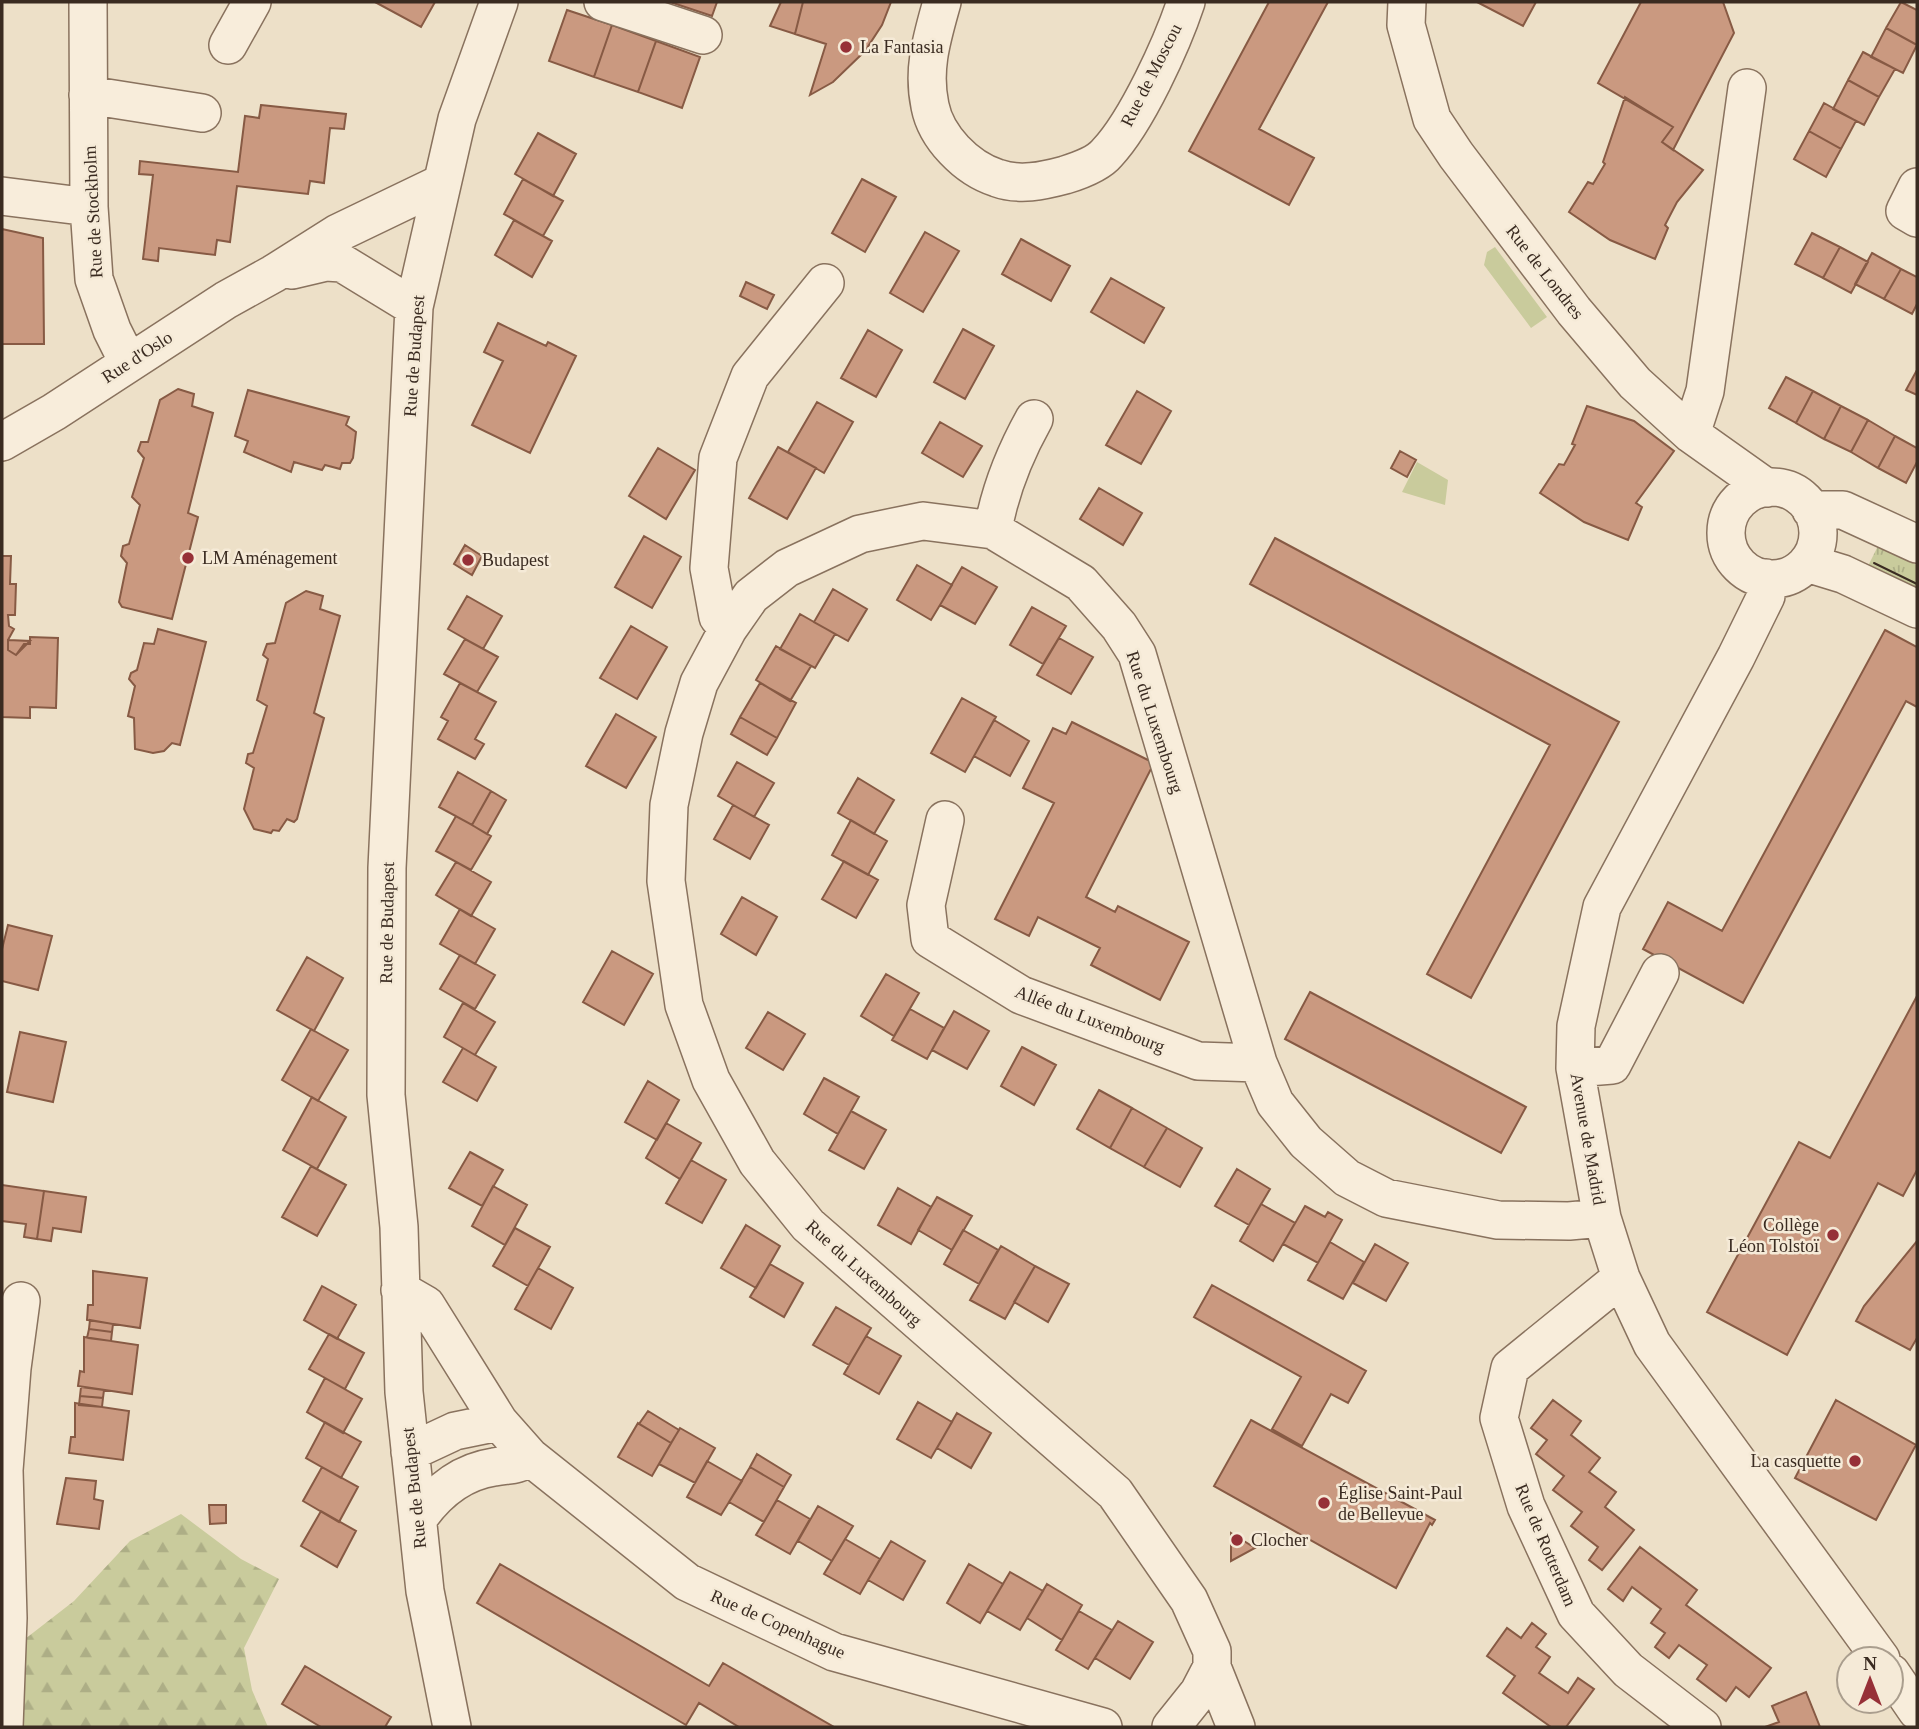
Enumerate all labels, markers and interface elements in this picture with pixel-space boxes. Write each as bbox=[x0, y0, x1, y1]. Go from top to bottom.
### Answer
street label: Rue de Moscou bbox=[1116, 20, 1186, 130]
place label: La Fantasia bbox=[860, 37, 943, 57]
marker: La Fantasia bbox=[838, 39, 854, 55]
street label: Rue de Stockholm bbox=[80, 145, 106, 279]
street label: Rue de Londres bbox=[1502, 221, 1588, 323]
street label: Rue de Budapest bbox=[400, 294, 428, 418]
street label: Rue d'Oslo bbox=[98, 327, 176, 387]
place label: LM Aménagement bbox=[202, 548, 337, 568]
marker: LM Aménagement bbox=[180, 550, 196, 566]
place label: Budapest bbox=[482, 550, 549, 570]
marker: Budapest bbox=[460, 552, 476, 568]
street label: Rue du Luxembourg bbox=[1123, 648, 1187, 796]
street label: Rue de Budapest bbox=[376, 862, 398, 984]
street label: Allée du Luxembourg bbox=[1012, 981, 1168, 1057]
street label: Avenue de Madrid bbox=[1567, 1071, 1609, 1207]
place label: Collège Léon Tolstoï bbox=[1728, 1215, 1819, 1256]
street label: Rue du Luxembourg bbox=[802, 1216, 926, 1330]
marker: Collège Léon Tolstoï bbox=[1825, 1227, 1841, 1243]
street label: Rue de Budapest bbox=[398, 1426, 430, 1550]
place label: La casquette bbox=[1751, 1451, 1841, 1471]
marker: La casquette bbox=[1847, 1453, 1863, 1469]
street label: Rue de Rotterdam bbox=[1511, 1481, 1581, 1609]
place label: Église Saint-Paul de Bellevue bbox=[1338, 1482, 1463, 1524]
marker: Église Saint-Paul de Bellevue bbox=[1316, 1495, 1332, 1511]
place label: Clocher bbox=[1251, 1530, 1308, 1550]
marker: Clocher bbox=[1229, 1532, 1245, 1548]
street label: Rue de Copenhague bbox=[708, 1585, 848, 1663]
north arrow bbox=[1835, 1645, 1905, 1715]
text: N bbox=[1863, 1653, 1877, 1674]

